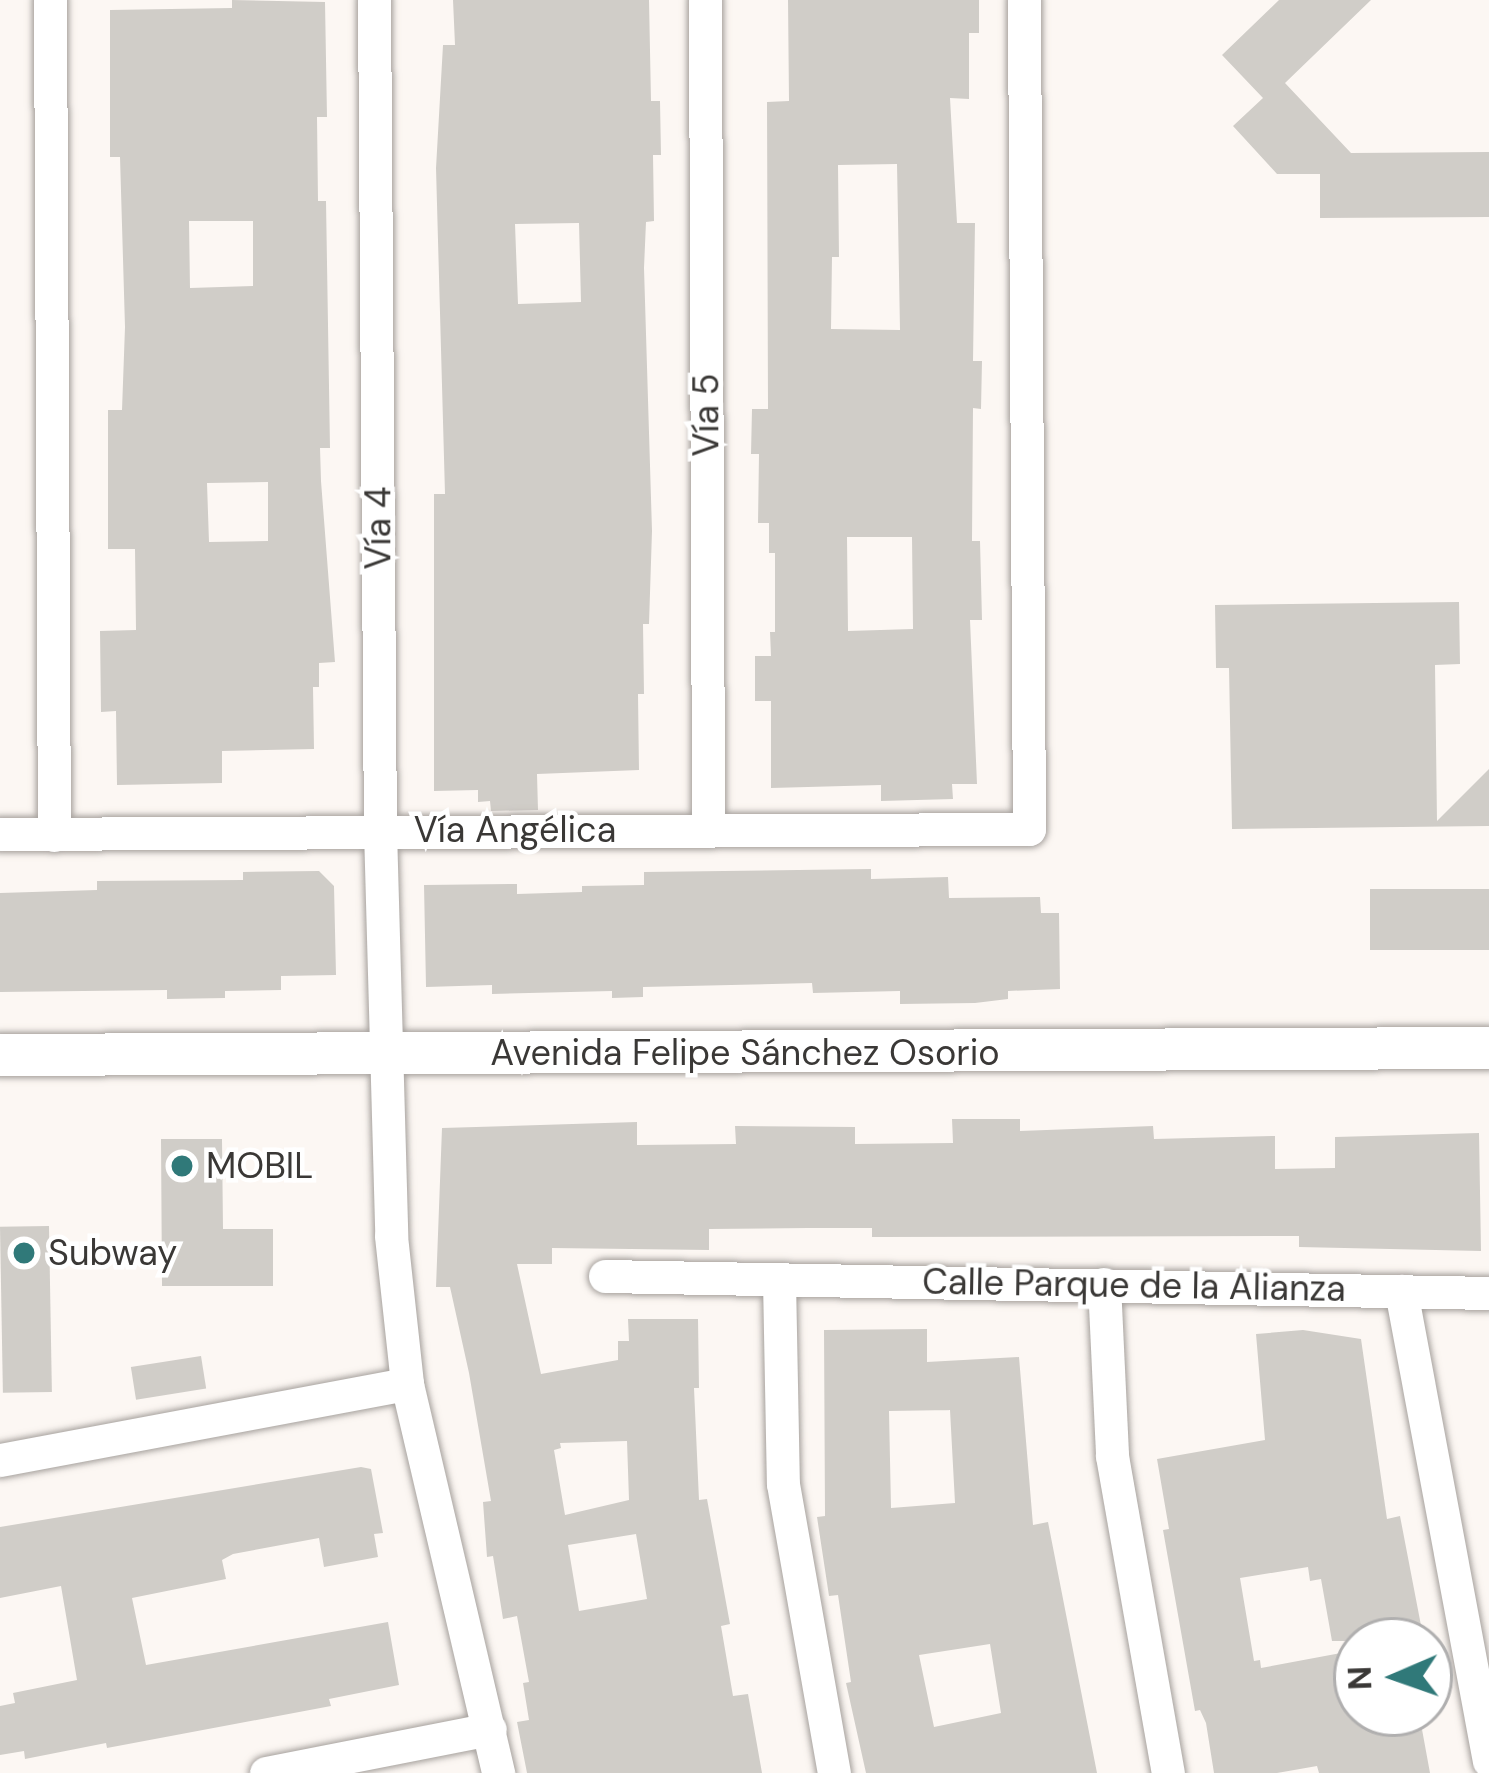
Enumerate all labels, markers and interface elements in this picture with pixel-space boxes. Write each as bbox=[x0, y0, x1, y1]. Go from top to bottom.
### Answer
street label: Vía 5 bbox=[684, 373, 728, 457]
street label: Vía 4 bbox=[356, 486, 400, 570]
street label: Vía Angélica bbox=[414, 808, 616, 852]
street label: Avenida Felipe Sánchez Osorio bbox=[490, 1031, 1000, 1075]
place label: MOBIL bbox=[206, 1144, 313, 1188]
marker: MOBIL bbox=[169, 1153, 195, 1179]
place label: Subway bbox=[48, 1231, 177, 1275]
marker: Subway bbox=[11, 1240, 37, 1266]
street label: Calle Parque de la Alianza bbox=[922, 1260, 1346, 1310]
north arrow bbox=[1333, 1617, 1453, 1737]
text: N bbox=[1338, 1665, 1381, 1691]

